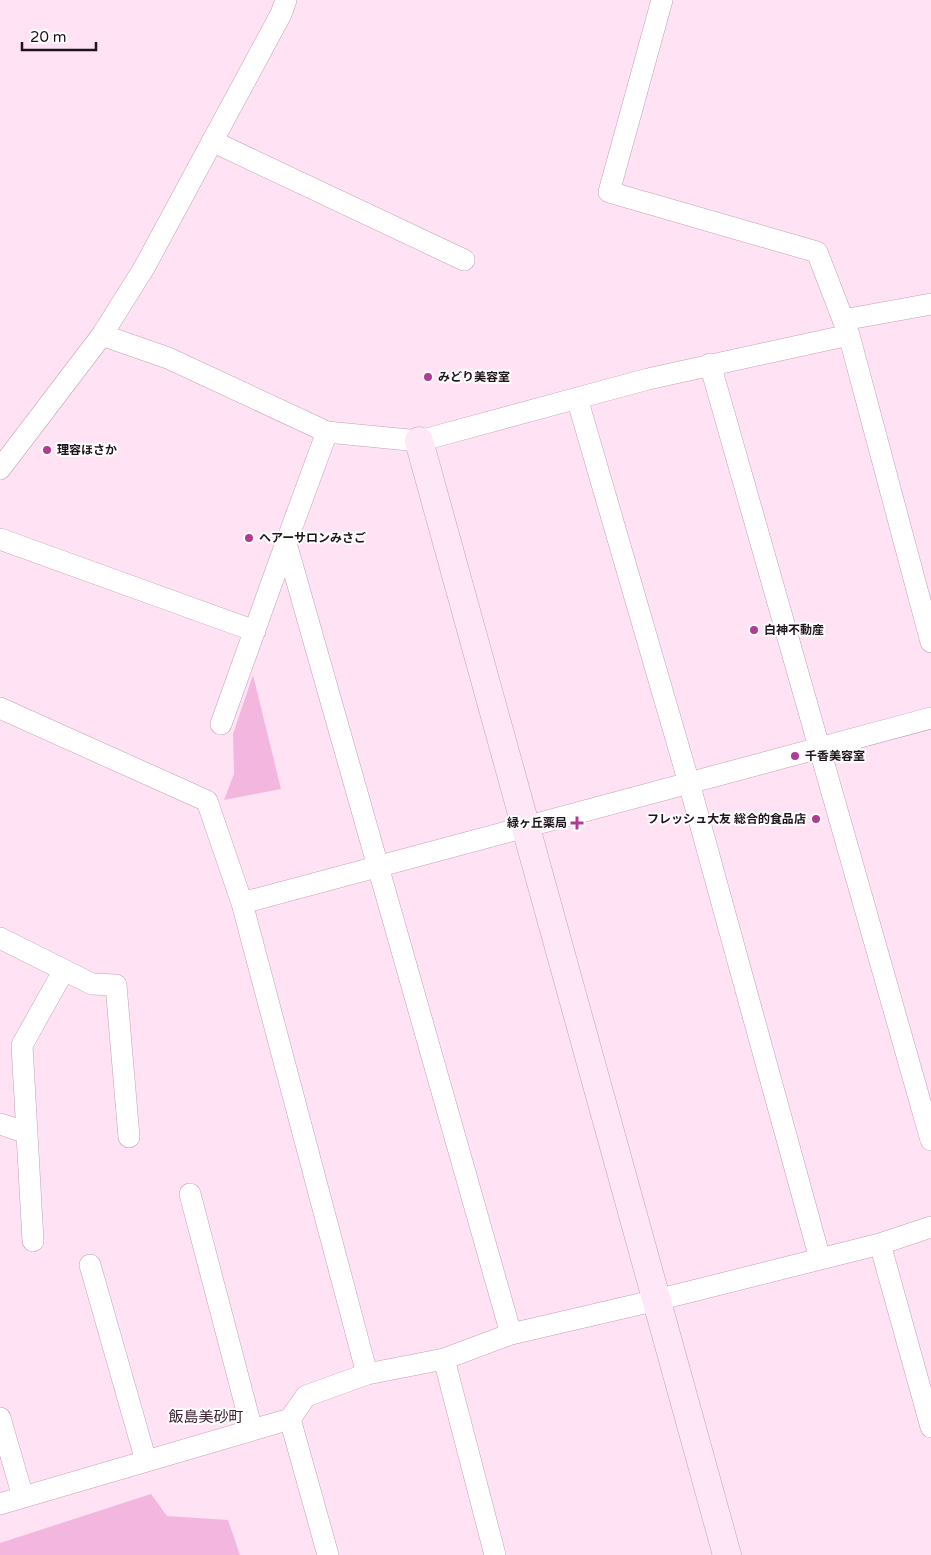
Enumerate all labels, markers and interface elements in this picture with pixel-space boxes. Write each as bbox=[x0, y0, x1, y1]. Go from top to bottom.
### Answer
scale bar bbox=[22, 20, 96, 52]
text: 20 m bbox=[30, 28, 67, 46]
place label: みどり美容室 bbox=[438, 370, 510, 384]
marker: みどり美容室 bbox=[422, 371, 434, 383]
place label: 理容ほさか bbox=[57, 443, 117, 457]
marker: 理容ほさか bbox=[41, 444, 53, 456]
place label: ヘアーサロンみさご bbox=[259, 531, 366, 545]
marker: ヘアーサロンみさご bbox=[243, 532, 255, 544]
place label: 白神不動産 bbox=[764, 623, 824, 637]
marker: 白神不動産 bbox=[748, 624, 760, 636]
place label: 千香美容室 bbox=[805, 749, 865, 763]
marker: 千香美容室 bbox=[789, 750, 801, 762]
place label: フレッシュ大友 総合的食品店 bbox=[647, 812, 806, 826]
marker: フレッシュ大友 総合的食品店 bbox=[810, 813, 822, 825]
place label: 緑ヶ丘薬局 bbox=[507, 816, 567, 830]
marker: 緑ヶ丘薬局 bbox=[571, 817, 583, 829]
district label: 飯島美砂町 bbox=[168, 1408, 244, 1426]

